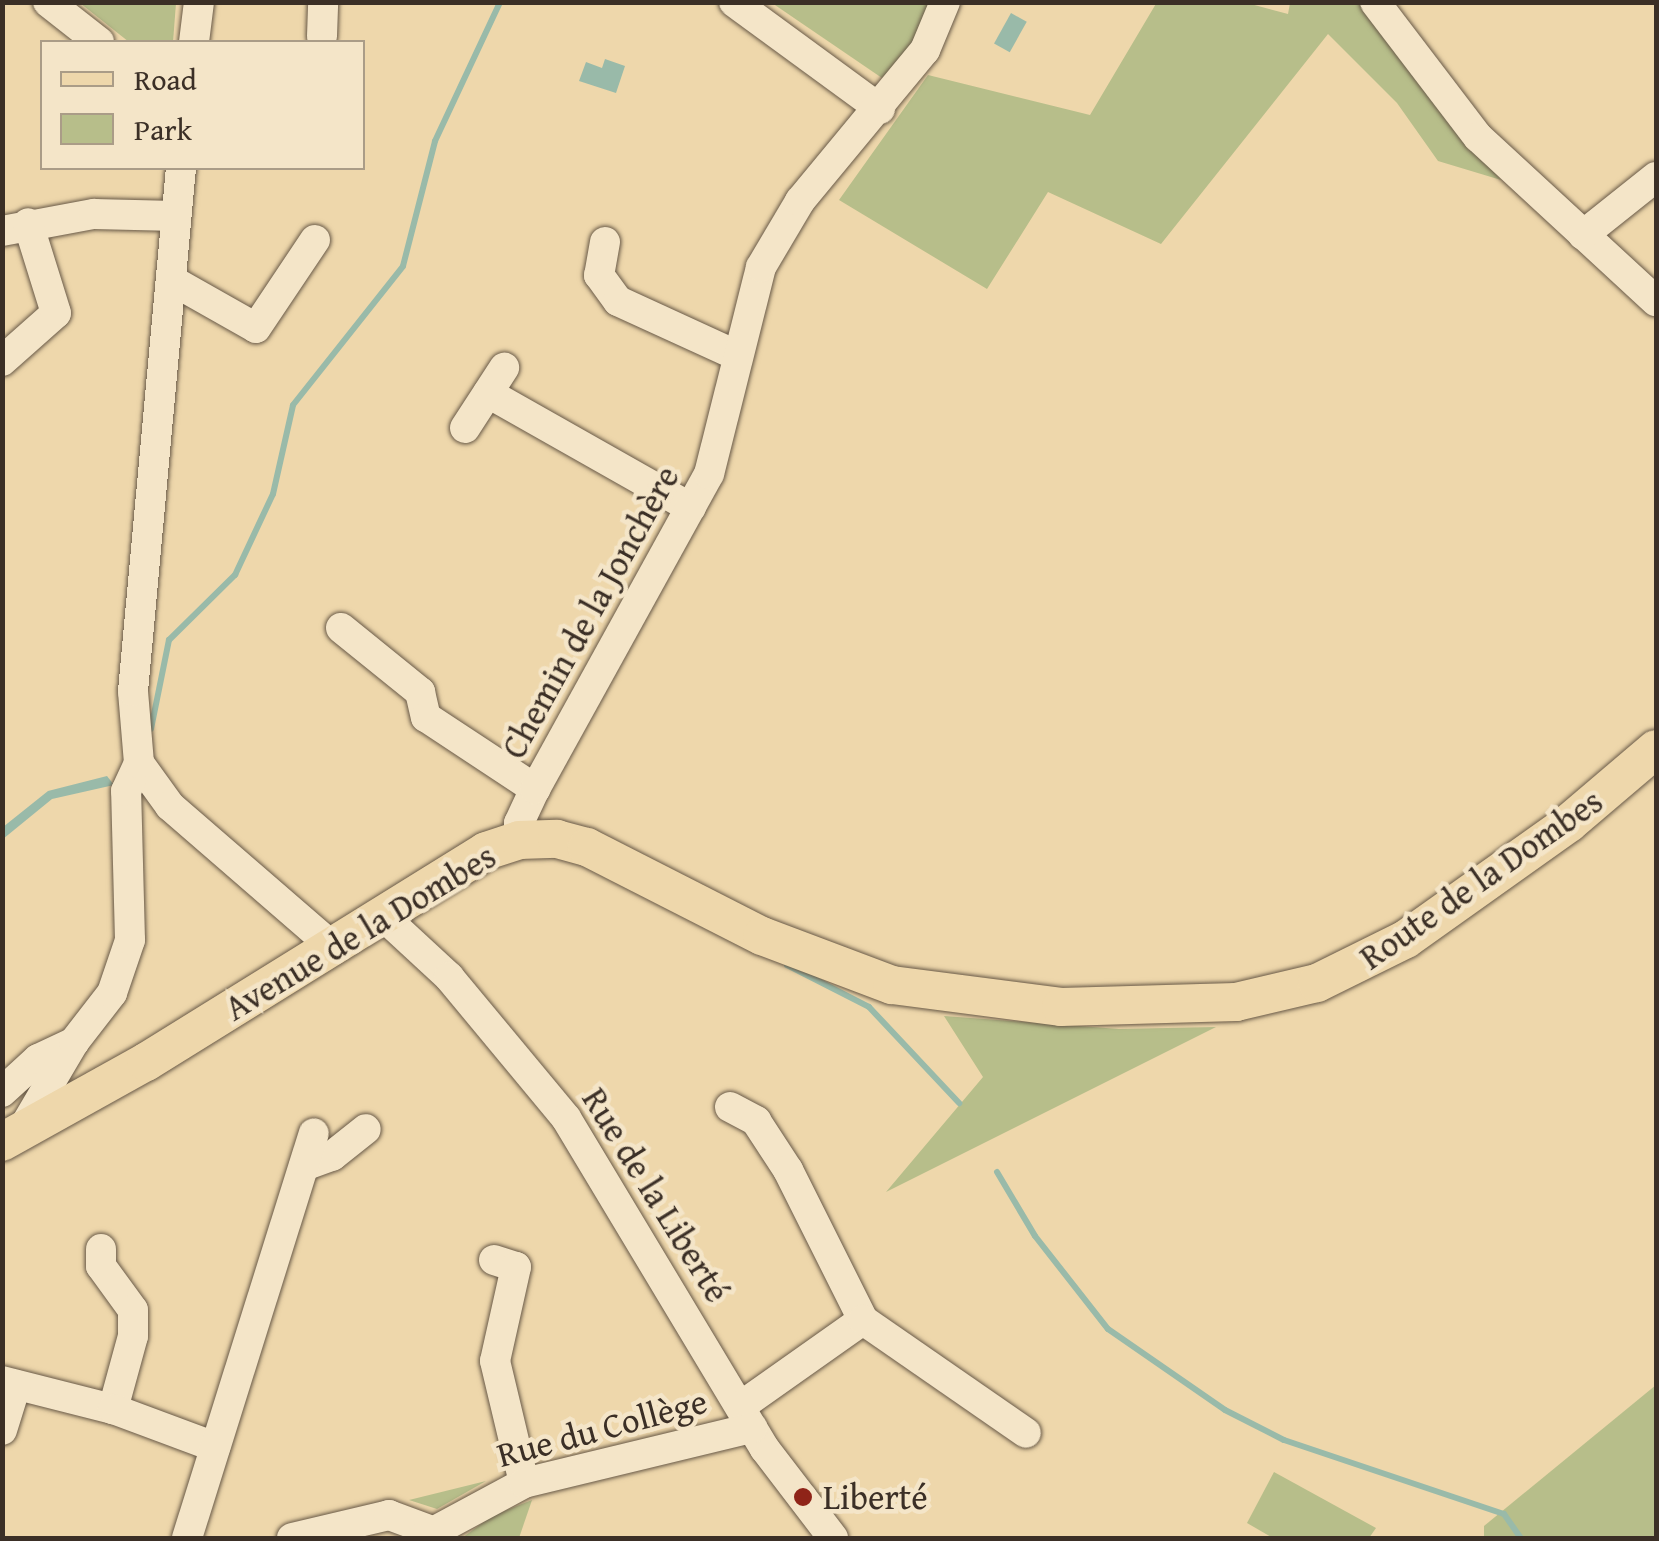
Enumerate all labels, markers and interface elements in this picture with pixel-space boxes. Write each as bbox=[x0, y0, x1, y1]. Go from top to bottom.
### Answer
legend bbox=[40, 40, 365, 170]
text: Road bbox=[134, 57, 197, 101]
text: Park bbox=[134, 107, 192, 151]
street label: Chemin de la Jonchère bbox=[492, 459, 688, 765]
street label: Route de la Dombes bbox=[1352, 780, 1610, 978]
street label: Avenue de la Dombes bbox=[217, 835, 503, 1029]
street label: Rue de la Liberté bbox=[573, 1080, 739, 1310]
street label: Rue du Collège bbox=[493, 1380, 711, 1476]
place label: Liberté bbox=[823, 1476, 928, 1518]
marker: Liberté bbox=[792, 1486, 814, 1508]

